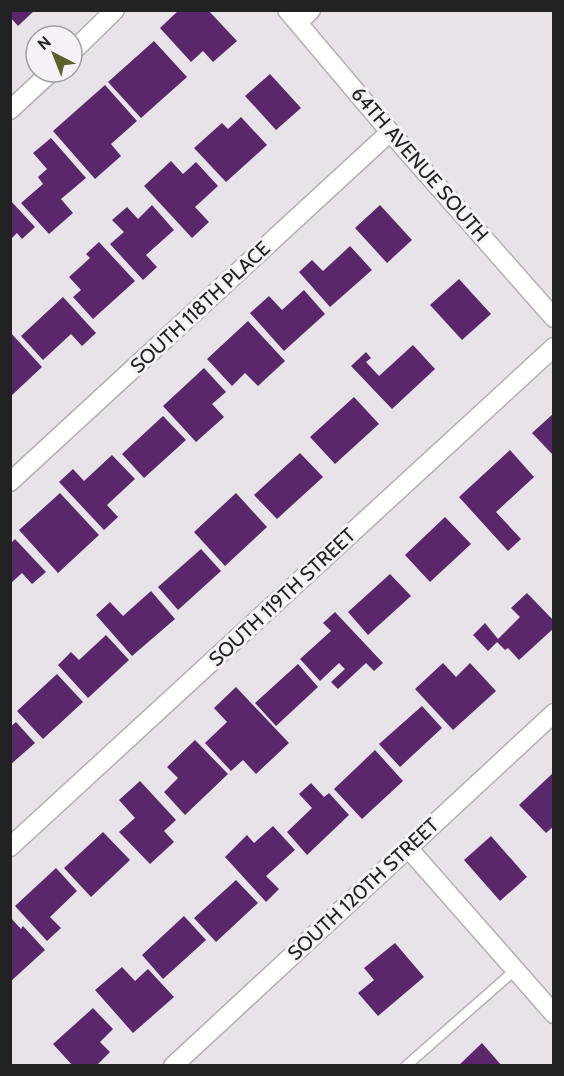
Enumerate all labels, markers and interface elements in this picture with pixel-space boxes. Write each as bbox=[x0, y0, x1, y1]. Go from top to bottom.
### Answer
north arrow bbox=[24, 24, 84, 84]
text: N bbox=[34, 32, 55, 54]
street label: 64TH AVENUE SOUTH bbox=[346, 82, 494, 246]
street label: SOUTH 118TH PLACE bbox=[125, 236, 275, 378]
street label: SOUTH 119TH STREET bbox=[204, 523, 361, 671]
street label: SOUTH 120TH STREET bbox=[282, 813, 444, 965]

